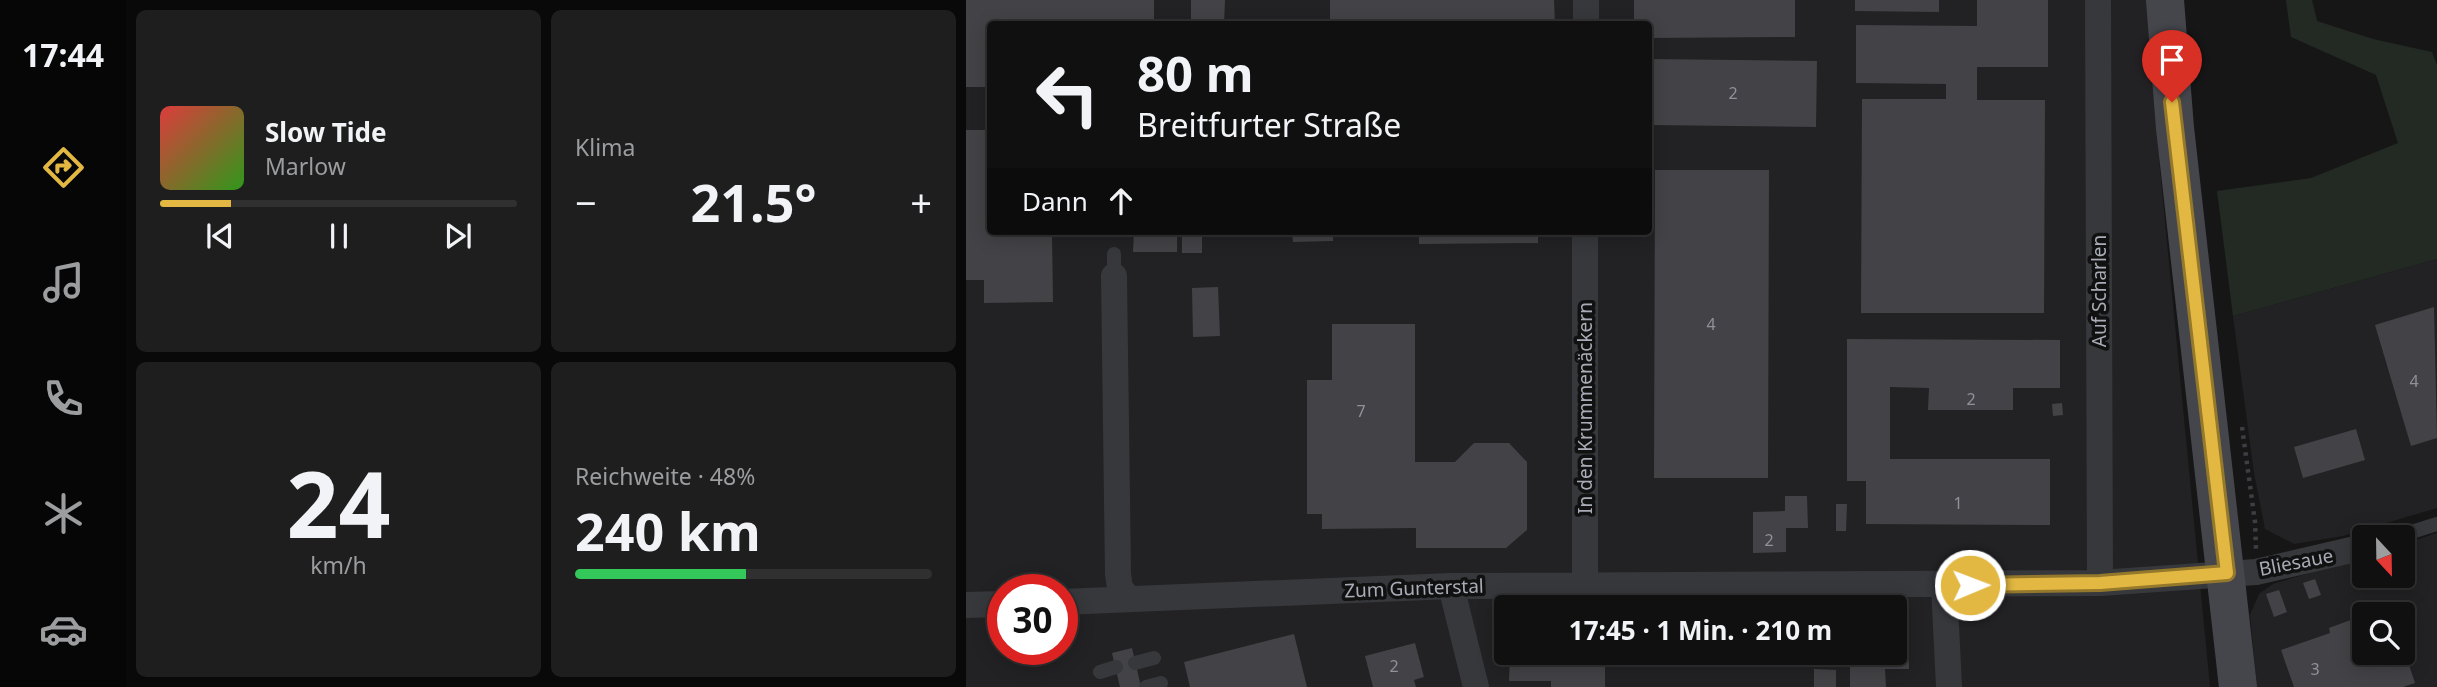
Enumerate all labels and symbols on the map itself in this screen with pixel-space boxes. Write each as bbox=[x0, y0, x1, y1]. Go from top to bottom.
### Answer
pin bbox=[2142, 30, 2202, 102]
house number: 2 bbox=[1728, 82, 1738, 104]
street label: Auf Scharlen bbox=[2086, 235, 2112, 347]
street label: In den Krummenäckern bbox=[1572, 302, 1598, 514]
house number: 4 bbox=[1706, 313, 1716, 335]
house number: 4 bbox=[2409, 370, 2419, 392]
house number: 2 bbox=[1966, 388, 1976, 410]
house number: 7 bbox=[1356, 400, 1366, 422]
house number: 1 bbox=[1953, 492, 1963, 514]
north arrow bbox=[2352, 525, 2415, 588]
house number: 2 bbox=[1764, 529, 1774, 551]
street label: Bliesaue bbox=[2257, 542, 2335, 582]
position arrow bbox=[1933, 548, 2007, 622]
street label: Zum Gunterstal bbox=[1344, 573, 1484, 603]
speed limit sign: 30 bbox=[987, 574, 1078, 665]
house number: 2 bbox=[1389, 655, 1399, 677]
house number: 3 bbox=[2310, 658, 2320, 680]

